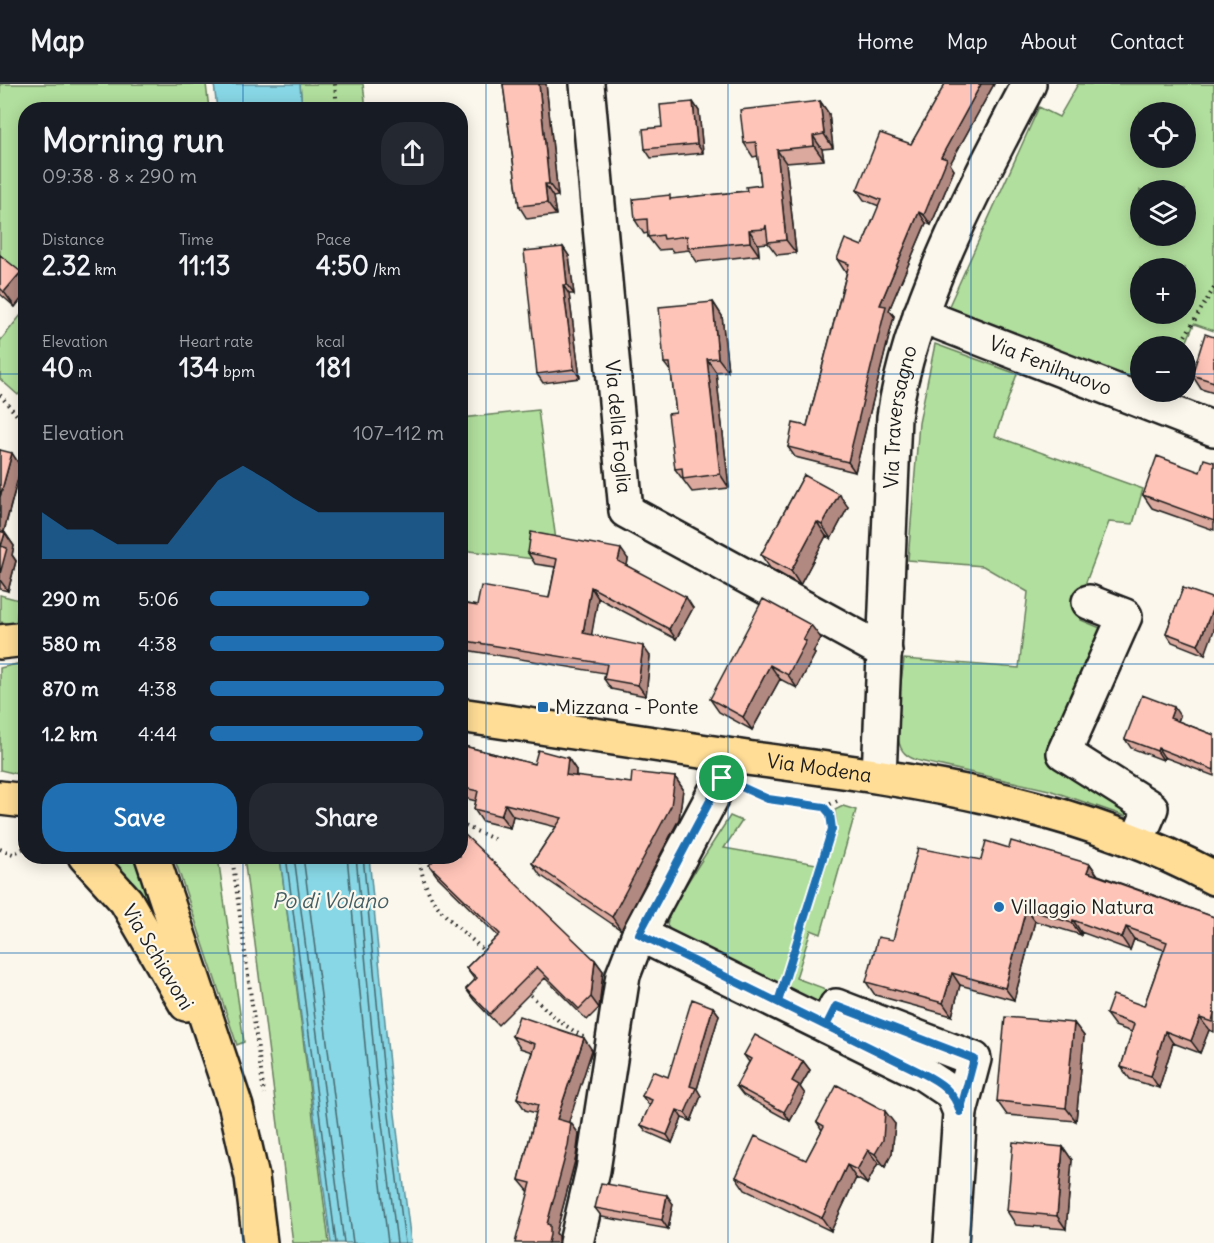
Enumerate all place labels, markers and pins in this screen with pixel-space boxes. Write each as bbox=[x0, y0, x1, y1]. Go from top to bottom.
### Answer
place label: Mizzana - Ponte bbox=[555, 694, 699, 719]
marker: Mizzana - Ponte bbox=[536, 700, 550, 714]
pin bbox=[696, 752, 747, 803]
place label: Villaggio Natura bbox=[1011, 894, 1154, 919]
marker: Villaggio Natura bbox=[992, 900, 1006, 914]

